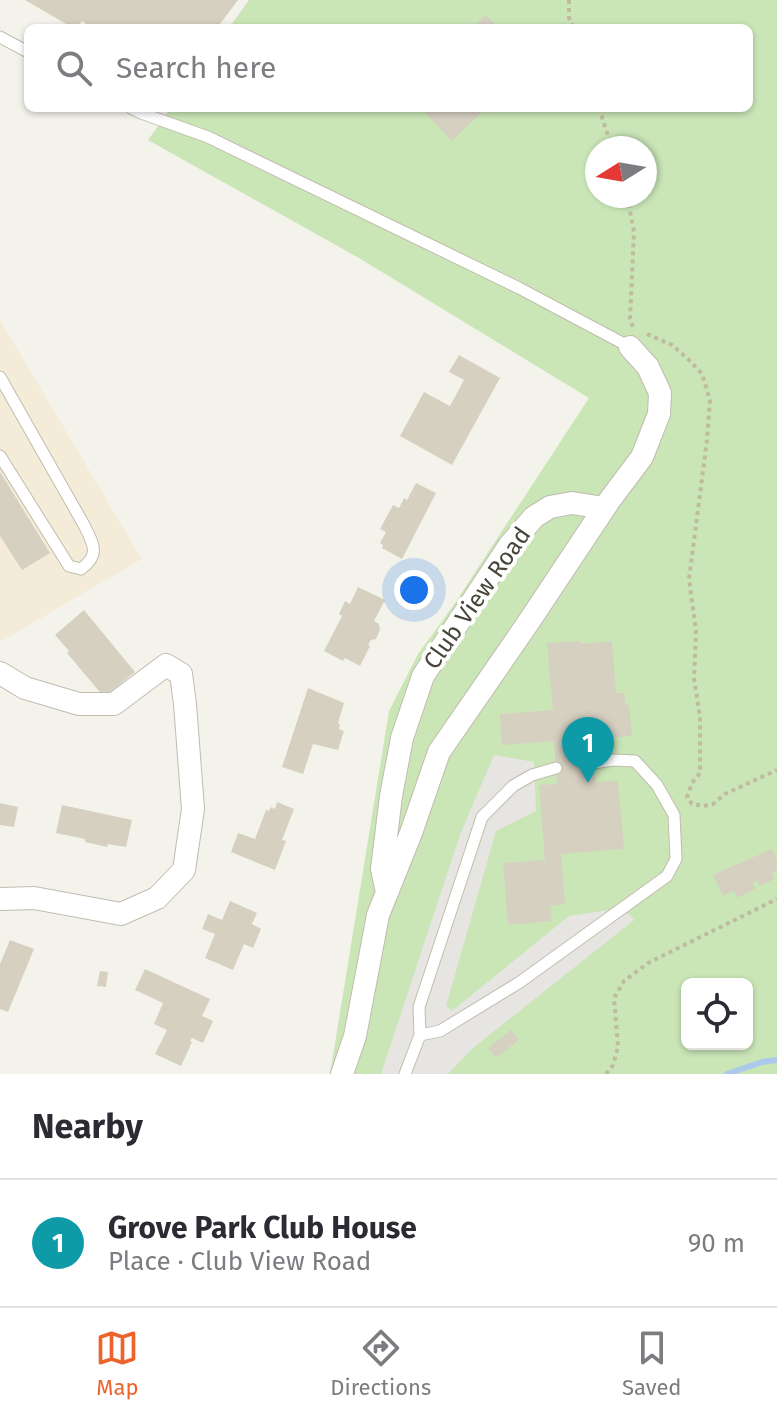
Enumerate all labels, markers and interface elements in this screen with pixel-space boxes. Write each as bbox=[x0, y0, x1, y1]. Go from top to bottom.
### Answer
search box bbox=[24, 24, 753, 112]
icon: search bbox=[52, 46, 96, 90]
text: Search here bbox=[116, 50, 276, 86]
north arrow bbox=[585, 136, 657, 208]
street label: Club View Road bbox=[418, 522, 536, 674]
your location bbox=[394, 570, 434, 610]
pin: 1 bbox=[562, 717, 614, 783]
map controls bbox=[681, 978, 753, 1050]
button: locate bbox=[681, 978, 753, 1050]
text: Nearby bbox=[32, 1106, 143, 1147]
text: Grove Park Club House bbox=[108, 1210, 417, 1246]
text: 1 bbox=[52, 1228, 64, 1259]
text: 90 m bbox=[688, 1228, 745, 1259]
text: Place · Club View Road bbox=[108, 1246, 371, 1277]
tab: Map bbox=[95, 1326, 139, 1401]
tab: Directions bbox=[330, 1326, 431, 1401]
tab: Saved bbox=[622, 1326, 682, 1401]

